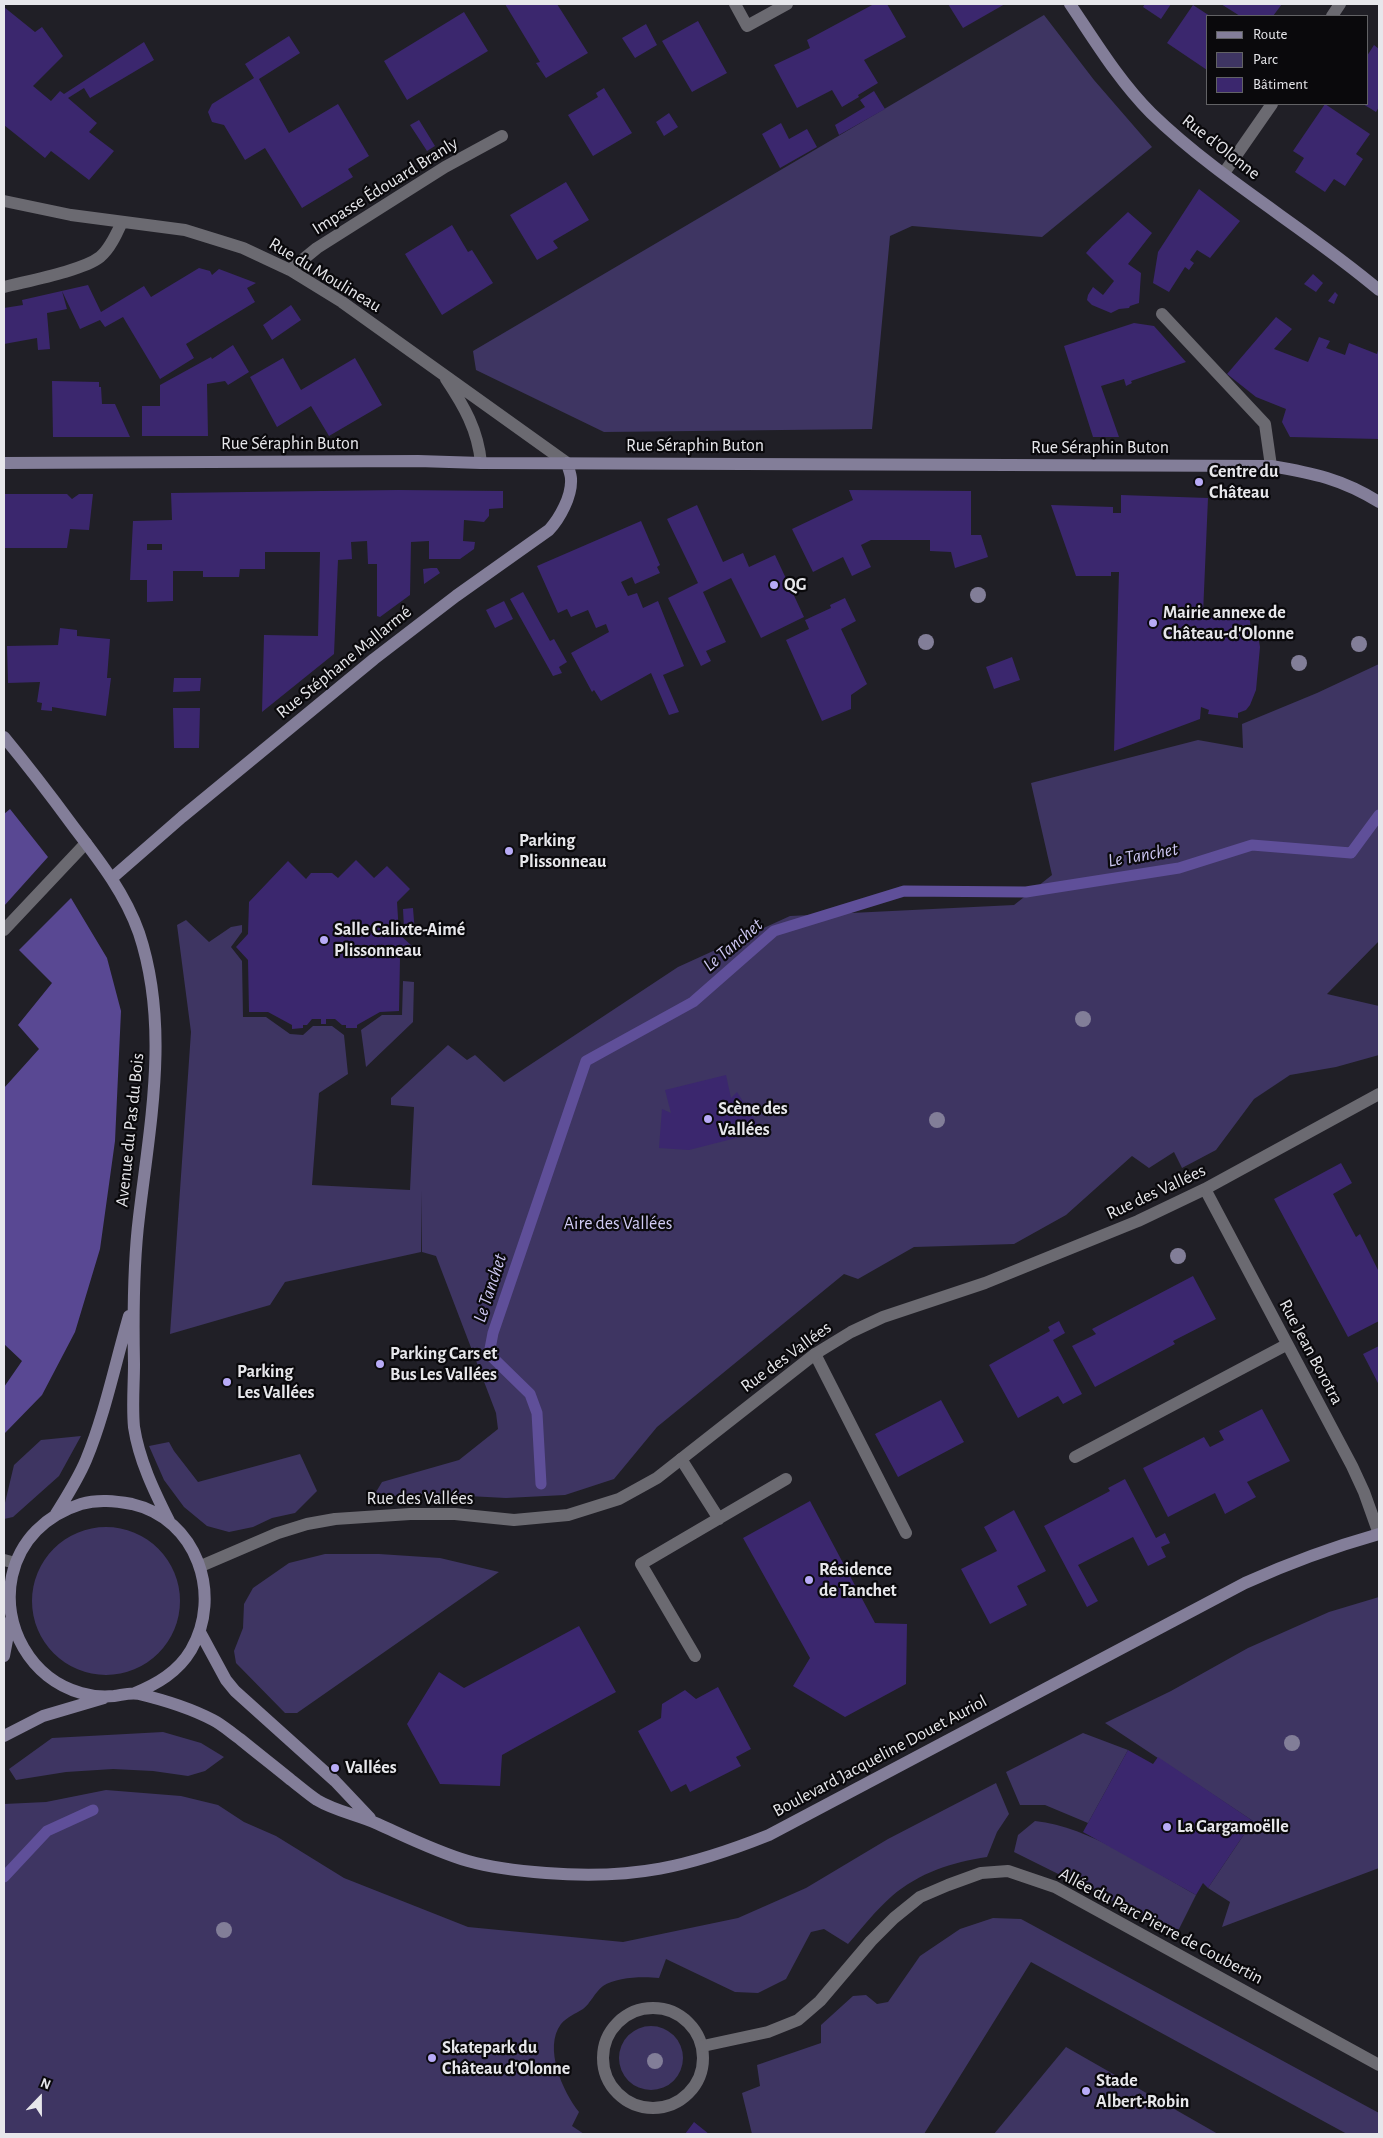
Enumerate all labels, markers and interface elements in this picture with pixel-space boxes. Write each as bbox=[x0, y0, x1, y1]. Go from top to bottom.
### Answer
legend bbox=[1206, 15, 1368, 105]
text: Route bbox=[1253, 27, 1287, 42]
text: Parc bbox=[1253, 52, 1278, 67]
text: Bâtiment bbox=[1253, 77, 1308, 92]
street label: Rue d'Olonne bbox=[1178, 110, 1264, 184]
street label: Impasse Édouard Branly bbox=[308, 132, 462, 240]
street label: Rue du Moulineau bbox=[265, 233, 385, 317]
street label: Rue Séraphin Buton bbox=[221, 433, 359, 455]
street label: Rue Séraphin Buton bbox=[626, 435, 764, 457]
street label: Rue Séraphin Buton bbox=[1031, 437, 1169, 459]
place label: Centre du Château bbox=[1209, 461, 1278, 504]
marker: Centre du Château bbox=[1193, 476, 1205, 488]
place label: QG bbox=[784, 574, 806, 596]
marker: QG bbox=[768, 579, 780, 591]
street label: Rue Stéphane Mallarmé bbox=[272, 601, 416, 723]
place label: Mairie annexe de Château-d'Olonne bbox=[1163, 602, 1294, 644]
marker: Mairie annexe de Château-d'Olonne bbox=[1147, 617, 1159, 629]
place label: Parking Plissonneau bbox=[519, 830, 606, 872]
water label: Le Tanchet bbox=[1106, 838, 1180, 872]
marker: Parking Plissonneau bbox=[503, 845, 515, 857]
water label: Le Tanchet bbox=[698, 913, 768, 977]
place label: Salle Calixte-Aimé Plissonneau bbox=[334, 919, 465, 962]
marker: Salle Calixte-Aimé Plissonneau bbox=[318, 934, 330, 946]
street label: Avenue du Pas du Bois bbox=[111, 1052, 149, 1208]
place label: Scène des Vallées bbox=[718, 1098, 788, 1140]
marker: Scène des Vallées bbox=[702, 1113, 714, 1125]
street label: Rue des Vallées bbox=[1103, 1160, 1209, 1224]
park label: Aire des Vallées bbox=[564, 1213, 672, 1235]
water label: Le Tanchet bbox=[468, 1251, 512, 1325]
street label: Rue Jean Borotra bbox=[1274, 1296, 1348, 1408]
street label: Rue des Vallées bbox=[736, 1317, 836, 1397]
place label: Parking Cars et Bus Les Vallées bbox=[390, 1343, 497, 1386]
marker: Parking Cars et Bus Les Vallées bbox=[374, 1358, 386, 1370]
place label: Parking Les Vallées bbox=[237, 1361, 314, 1404]
marker: Parking Les Vallées bbox=[221, 1376, 233, 1388]
street label: Rue des Vallées bbox=[367, 1488, 473, 1510]
place label: Résidence de Tanchet bbox=[819, 1559, 897, 1602]
marker: Résidence de Tanchet bbox=[803, 1574, 815, 1586]
street label: Boulevard Jacqueline Douet Auriol bbox=[769, 1690, 991, 1822]
place label: Vallées bbox=[345, 1757, 397, 1779]
marker: Vallées bbox=[329, 1762, 341, 1774]
place label: La Gargamoëlle bbox=[1177, 1816, 1289, 1838]
marker: La Gargamoëlle bbox=[1161, 1821, 1173, 1833]
street label: Allée du Parc Pierre de Coubertin bbox=[1055, 1863, 1267, 1989]
place label: Skatepark du Château d'Olonne bbox=[442, 2037, 570, 2080]
marker: Skatepark du Château d'Olonne bbox=[426, 2052, 438, 2064]
place label: Stade Albert-Robin bbox=[1096, 2070, 1189, 2112]
north arrow bbox=[15, 2073, 65, 2123]
text: N bbox=[38, 2076, 53, 2092]
marker: Stade Albert-Robin bbox=[1080, 2085, 1092, 2097]

